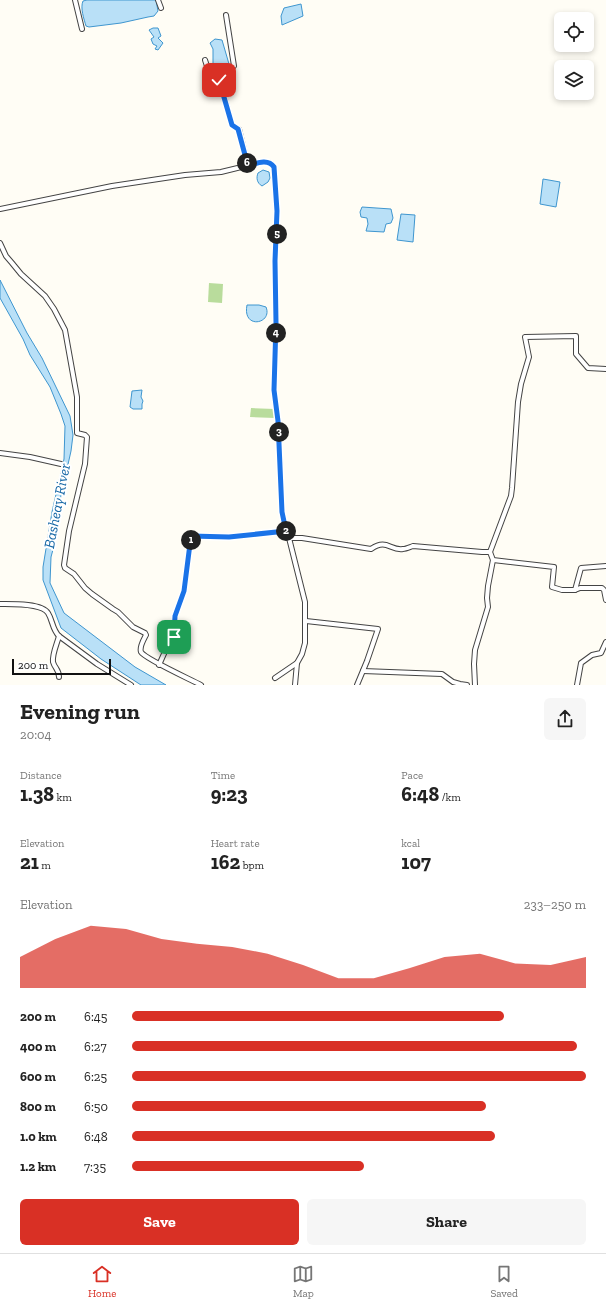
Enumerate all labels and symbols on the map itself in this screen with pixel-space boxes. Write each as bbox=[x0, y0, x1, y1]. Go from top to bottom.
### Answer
pin bbox=[202, 63, 236, 97]
pin: 6 bbox=[237, 153, 257, 173]
pin: 5 bbox=[267, 224, 287, 244]
pin: 4 bbox=[266, 323, 286, 343]
pin: 3 bbox=[269, 422, 289, 442]
water label: Basheay River bbox=[40, 461, 74, 550]
pin: 2 bbox=[276, 521, 296, 541]
pin: 1 bbox=[181, 530, 201, 550]
pin bbox=[157, 620, 191, 654]
scale bar bbox=[12, 657, 111, 676]

